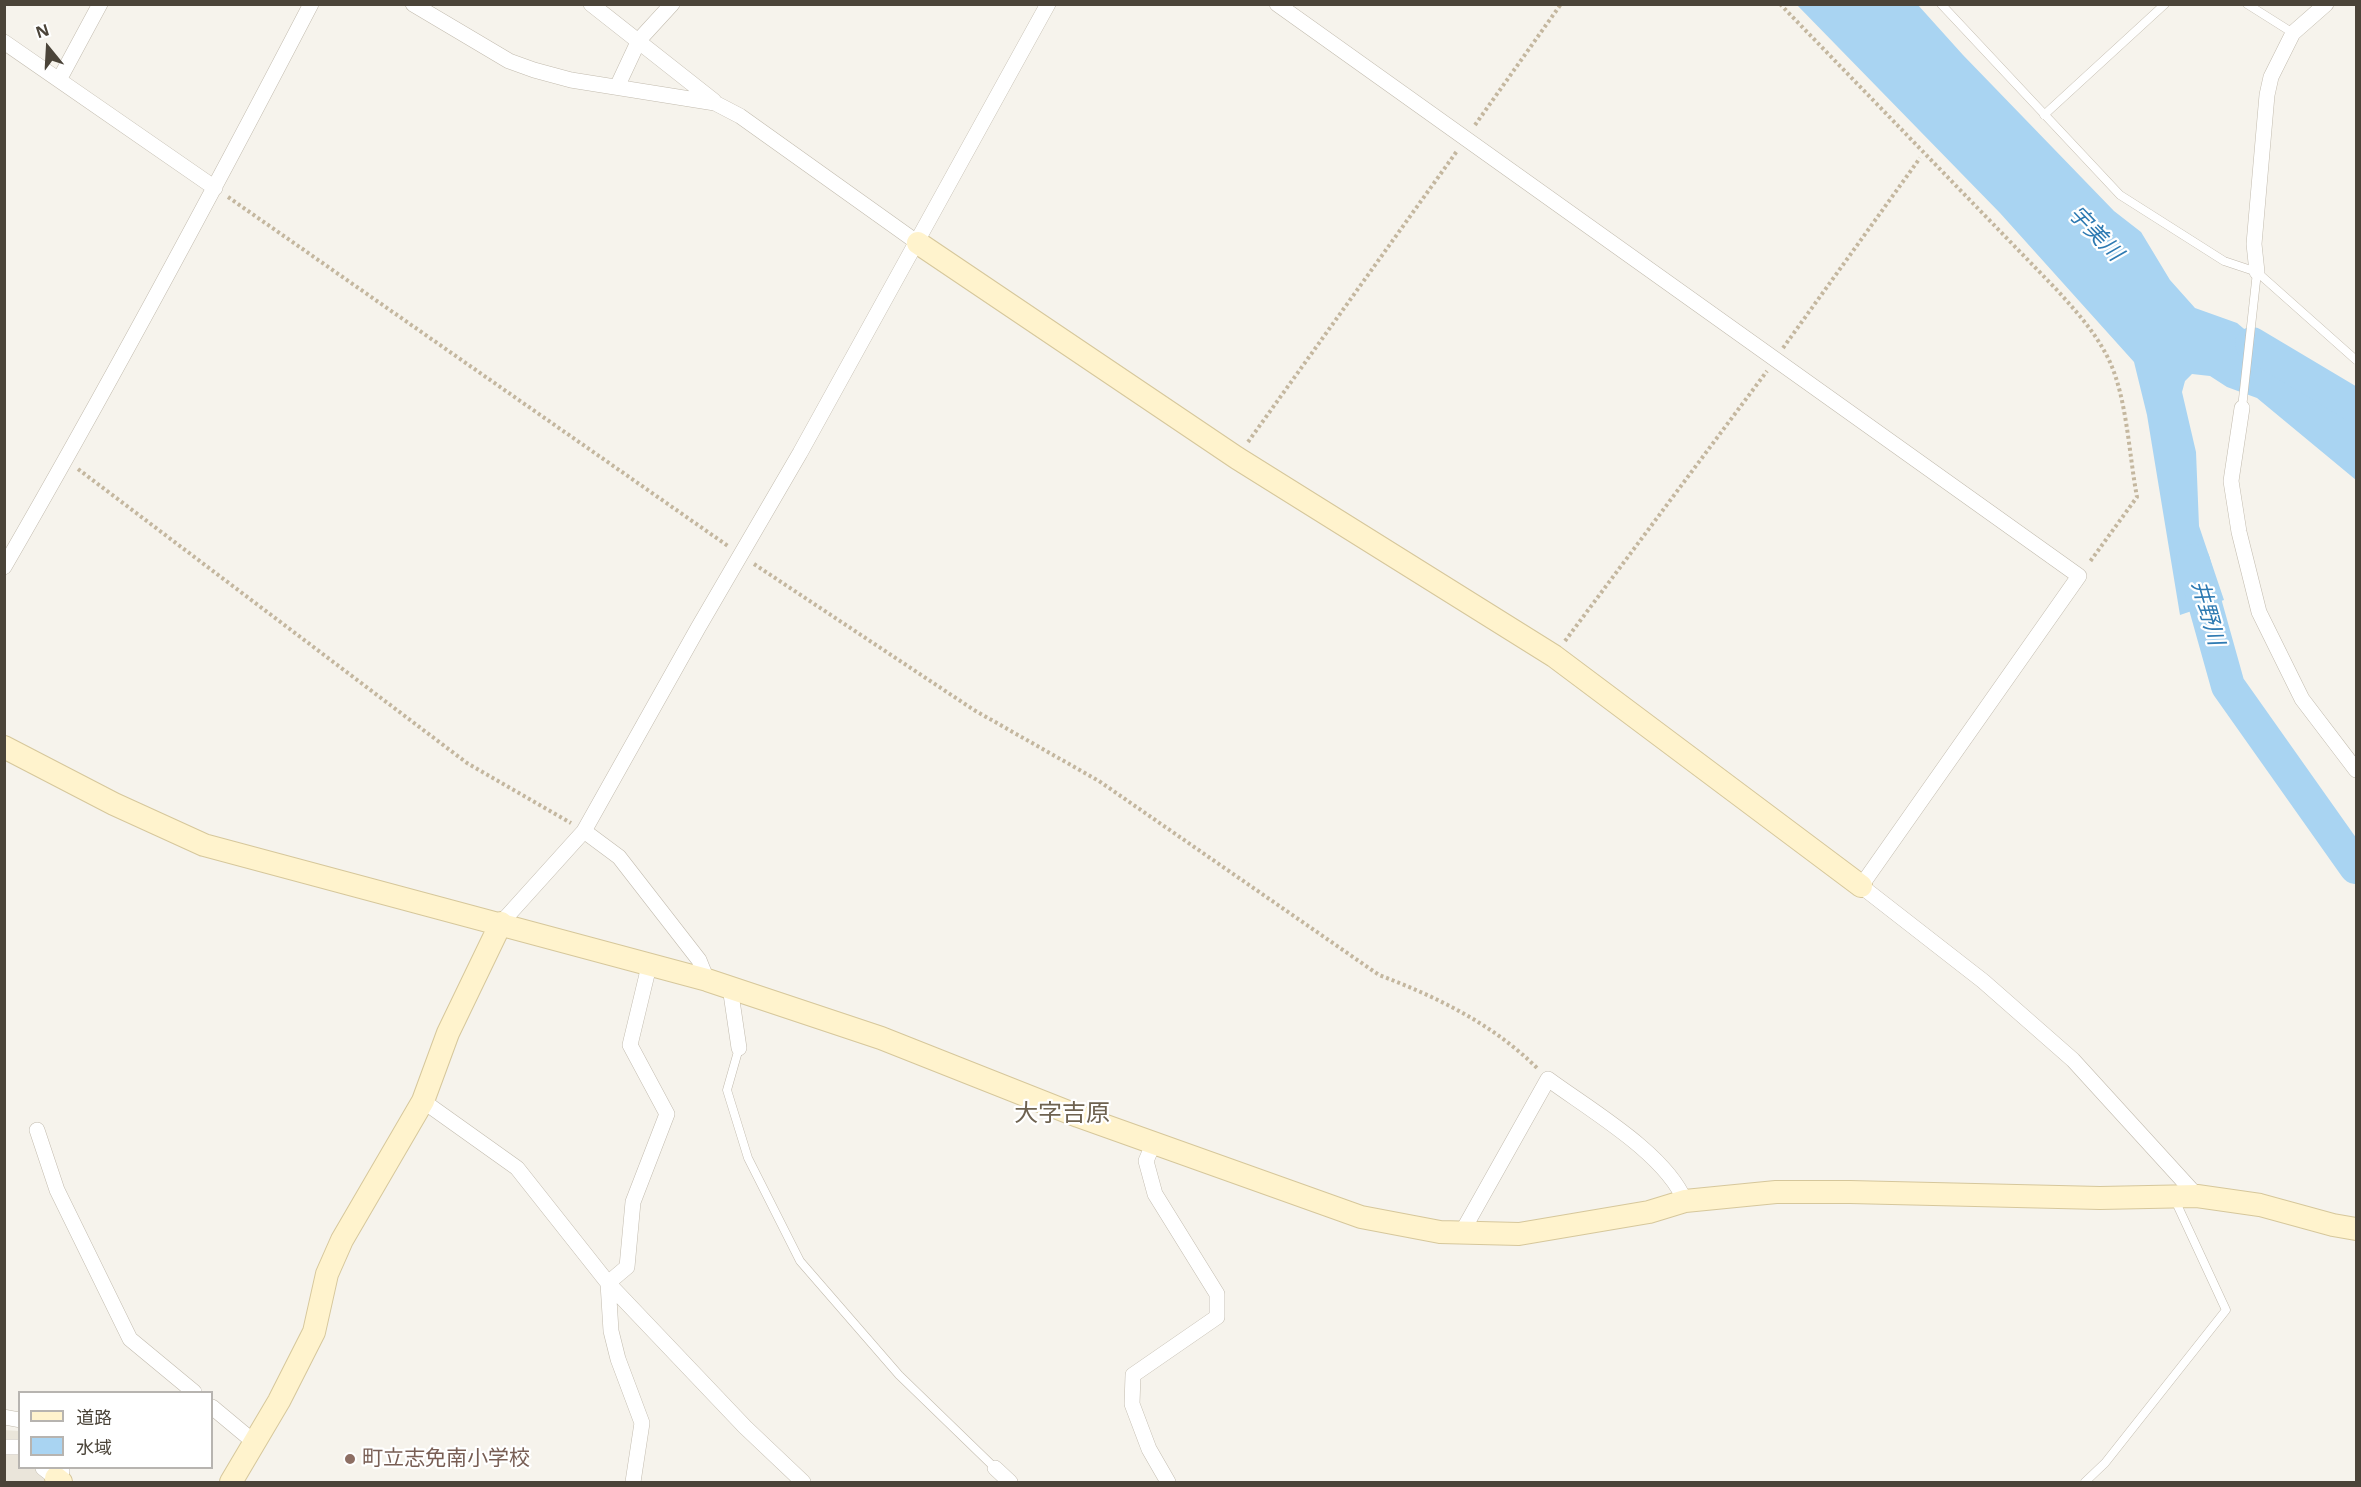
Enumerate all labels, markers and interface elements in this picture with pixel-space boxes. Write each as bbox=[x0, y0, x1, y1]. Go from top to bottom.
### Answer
north arrow bbox=[18, 18, 78, 78]
text: N bbox=[33, 18, 52, 43]
water label: 宇美川 bbox=[2063, 201, 2127, 267]
water label: 井野川 bbox=[2185, 578, 2229, 648]
district label: 大字吉原 bbox=[1014, 1100, 1110, 1128]
legend bbox=[18, 1391, 213, 1469]
text: 道路 bbox=[76, 1405, 112, 1429]
text: 水域 bbox=[76, 1435, 112, 1459]
place label: 町立志免南小学校 bbox=[362, 1446, 530, 1472]
marker: 町立志免南小学校 bbox=[343, 1452, 357, 1466]

